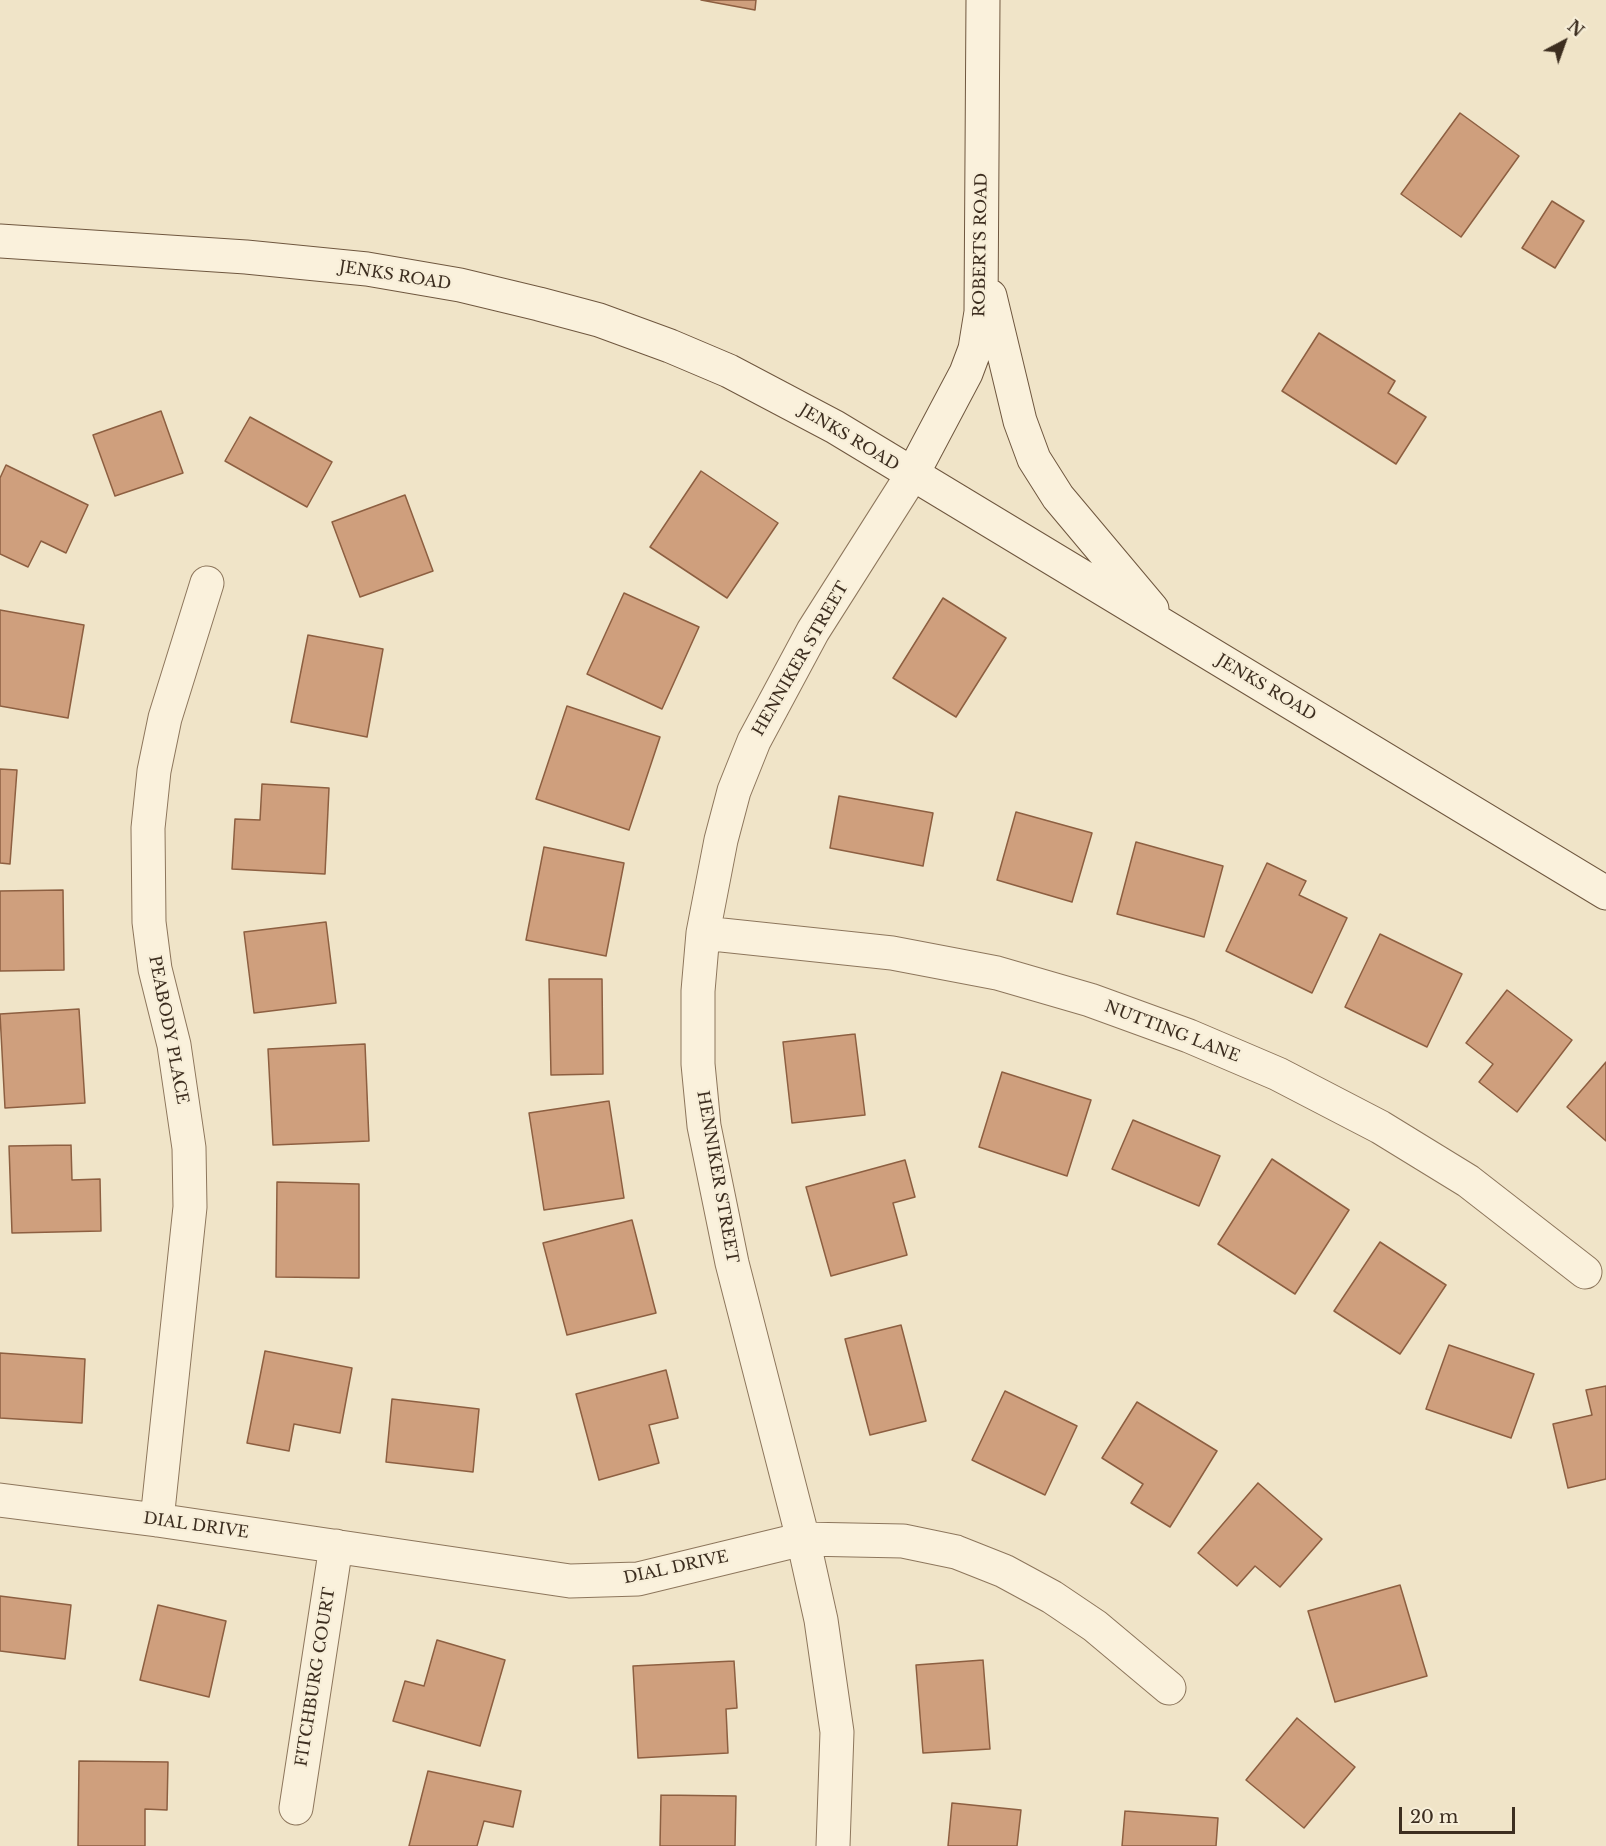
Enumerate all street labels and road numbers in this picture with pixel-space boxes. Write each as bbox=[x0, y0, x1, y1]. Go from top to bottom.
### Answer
street label: ROBERTS ROAD bbox=[970, 173, 992, 317]
street label: JENKS ROAD bbox=[338, 258, 452, 294]
street label: JENKS ROAD bbox=[796, 401, 902, 475]
street label: HENNIKER STREET bbox=[749, 578, 853, 740]
street label: JENKS ROAD bbox=[1213, 651, 1319, 725]
street label: PEABODY PLACE bbox=[144, 954, 192, 1106]
street label: NUTTING LANE bbox=[1102, 997, 1242, 1067]
street label: HENNIKER STREET bbox=[692, 1089, 742, 1265]
street label: DIAL DRIVE bbox=[142, 1509, 250, 1543]
street label: DIAL DRIVE bbox=[622, 1548, 730, 1588]
street label: FITCHBURG COURT bbox=[292, 1586, 340, 1768]

